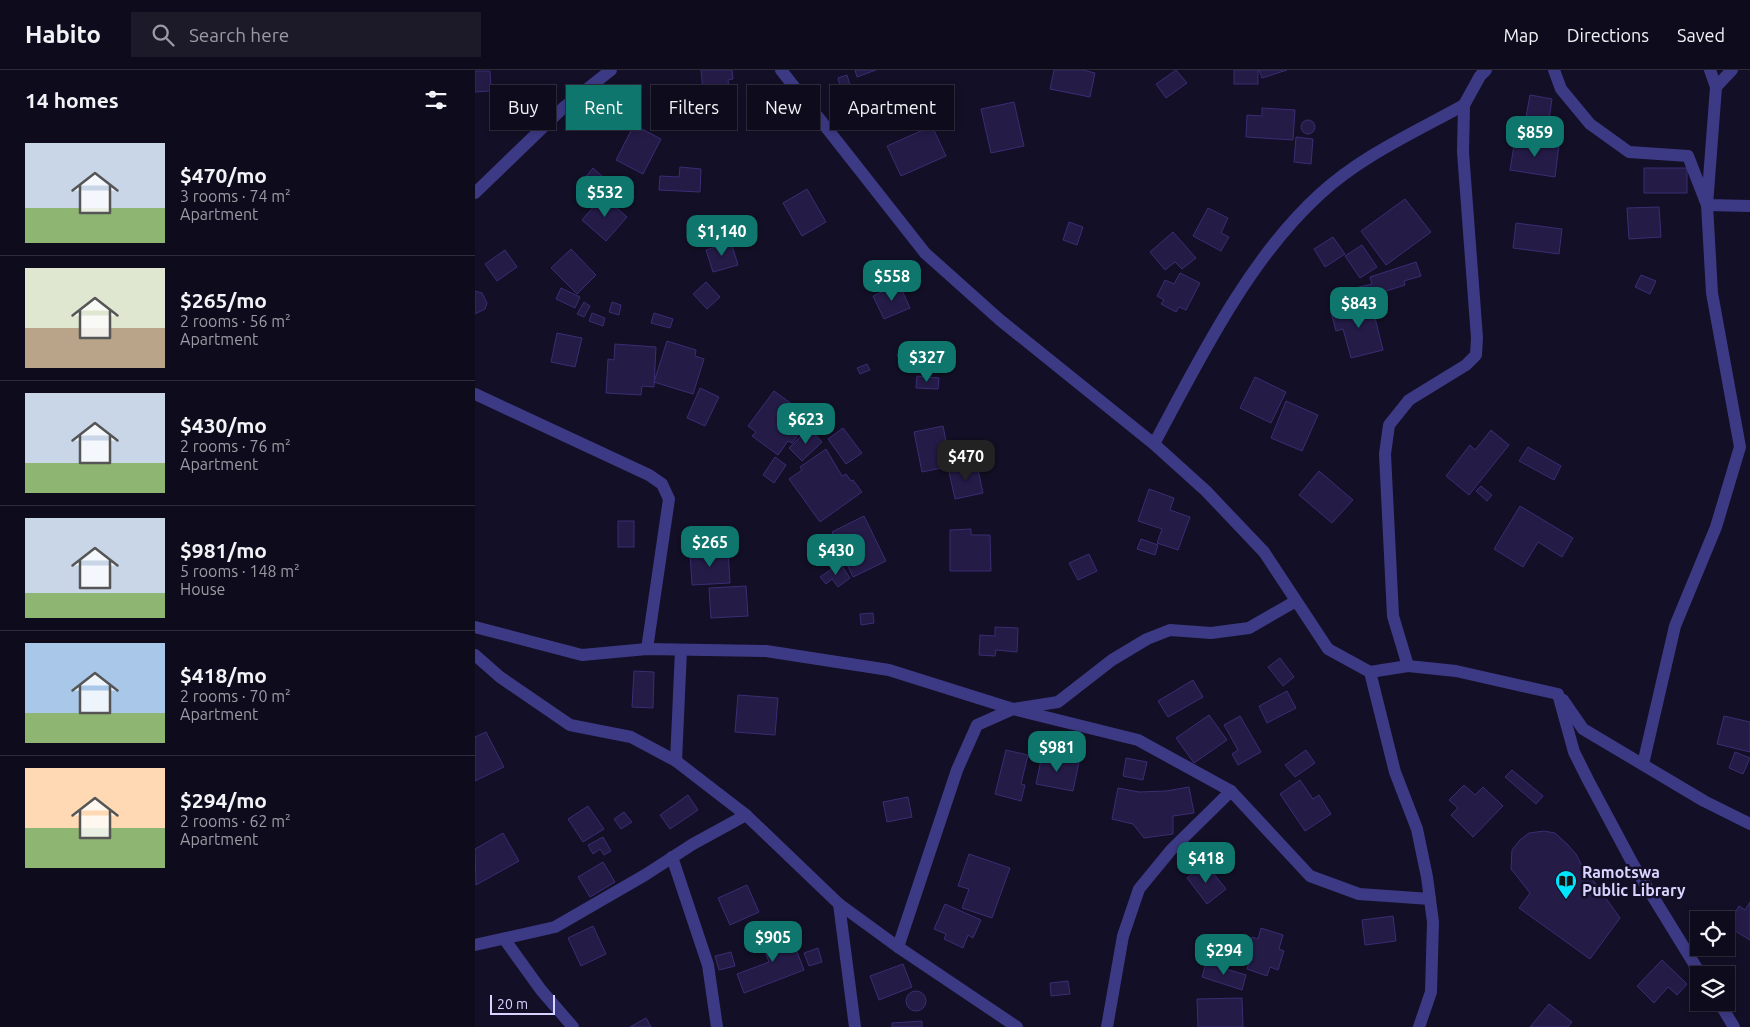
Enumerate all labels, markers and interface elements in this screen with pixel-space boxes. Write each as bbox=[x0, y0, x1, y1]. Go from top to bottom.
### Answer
search box bbox=[131, 12, 481, 57]
text: Habito bbox=[25, 21, 101, 48]
icon: search bbox=[149, 21, 177, 49]
text: Search here bbox=[189, 24, 289, 46]
text: Map bbox=[1503, 25, 1539, 45]
text: Directions bbox=[1567, 25, 1649, 45]
text: Saved bbox=[1677, 25, 1725, 45]
chip: Buy bbox=[490, 85, 556, 130]
chip: Rent bbox=[566, 85, 641, 130]
chip: Filters bbox=[651, 85, 737, 130]
chip: New bbox=[747, 85, 820, 130]
chip: Apartment bbox=[830, 85, 954, 130]
icon: filters bbox=[422, 86, 450, 114]
text: 14 homes bbox=[25, 88, 119, 112]
pin: $859 bbox=[1505, 116, 1565, 158]
text: $859 bbox=[1517, 123, 1553, 141]
icon: home bbox=[65, 163, 125, 223]
text: $470/mo bbox=[180, 163, 267, 187]
pin: $532 bbox=[575, 176, 635, 218]
text: $532 bbox=[587, 183, 623, 201]
text: 3 rooms · 74 m² bbox=[180, 187, 291, 205]
text: Apartment bbox=[180, 205, 258, 223]
pin: $1,140 bbox=[681, 214, 763, 257]
text: $1,140 bbox=[697, 222, 747, 240]
pin: $558 bbox=[862, 260, 922, 302]
text: $558 bbox=[874, 267, 910, 285]
pin: $843 bbox=[1329, 286, 1389, 329]
icon: home bbox=[65, 288, 125, 348]
text: $265/mo bbox=[180, 288, 267, 312]
text: $843 bbox=[1341, 294, 1377, 312]
text: 2 rooms · 56 m² bbox=[180, 312, 291, 330]
text: Apartment bbox=[180, 330, 258, 348]
pin: $327 bbox=[897, 340, 957, 383]
text: $327 bbox=[909, 348, 945, 366]
pin: $623 bbox=[776, 402, 836, 445]
text: $623 bbox=[788, 410, 824, 428]
icon: home bbox=[65, 413, 125, 473]
text: $430/mo bbox=[180, 413, 267, 437]
text: 2 rooms · 76 m² bbox=[180, 437, 291, 455]
pin: $470 bbox=[936, 440, 996, 482]
text: $470 bbox=[948, 447, 984, 465]
text: Apartment bbox=[180, 455, 258, 473]
pin: $265 bbox=[680, 526, 740, 568]
text: $265 bbox=[692, 533, 728, 551]
pin: $430 bbox=[806, 534, 866, 576]
icon: home bbox=[65, 538, 125, 598]
text: $981/mo bbox=[180, 538, 267, 562]
text: $430 bbox=[818, 541, 854, 559]
text: 5 rooms · 148 m² bbox=[180, 562, 300, 580]
text: House bbox=[180, 580, 225, 598]
icon: home bbox=[65, 663, 125, 723]
text: $418/mo bbox=[180, 663, 267, 687]
text: 2 rooms · 70 m² bbox=[180, 687, 291, 705]
text: Apartment bbox=[180, 705, 258, 723]
pin: $981 bbox=[1027, 730, 1087, 773]
text: $981 bbox=[1039, 738, 1075, 756]
icon: home bbox=[65, 788, 125, 848]
text: $294/mo bbox=[180, 788, 267, 812]
text: 2 rooms · 62 m² bbox=[180, 812, 291, 830]
text: Apartment bbox=[180, 830, 258, 848]
pin: $418 bbox=[1176, 842, 1236, 884]
text: $418 bbox=[1188, 849, 1224, 867]
place label: Ramotswa Public Library bbox=[1582, 863, 1686, 899]
library icon: Ramotswa Public Library bbox=[1554, 869, 1578, 900]
map controls bbox=[1690, 911, 1735, 1011]
button: locate bbox=[1690, 911, 1735, 956]
pin: $905 bbox=[743, 920, 803, 963]
text: $905 bbox=[755, 928, 791, 946]
pin: $294 bbox=[1194, 934, 1254, 976]
text: $294 bbox=[1206, 941, 1242, 959]
button: layers bbox=[1690, 966, 1735, 1011]
scale bar bbox=[490, 992, 555, 1015]
text: 20 m bbox=[497, 996, 528, 1012]

